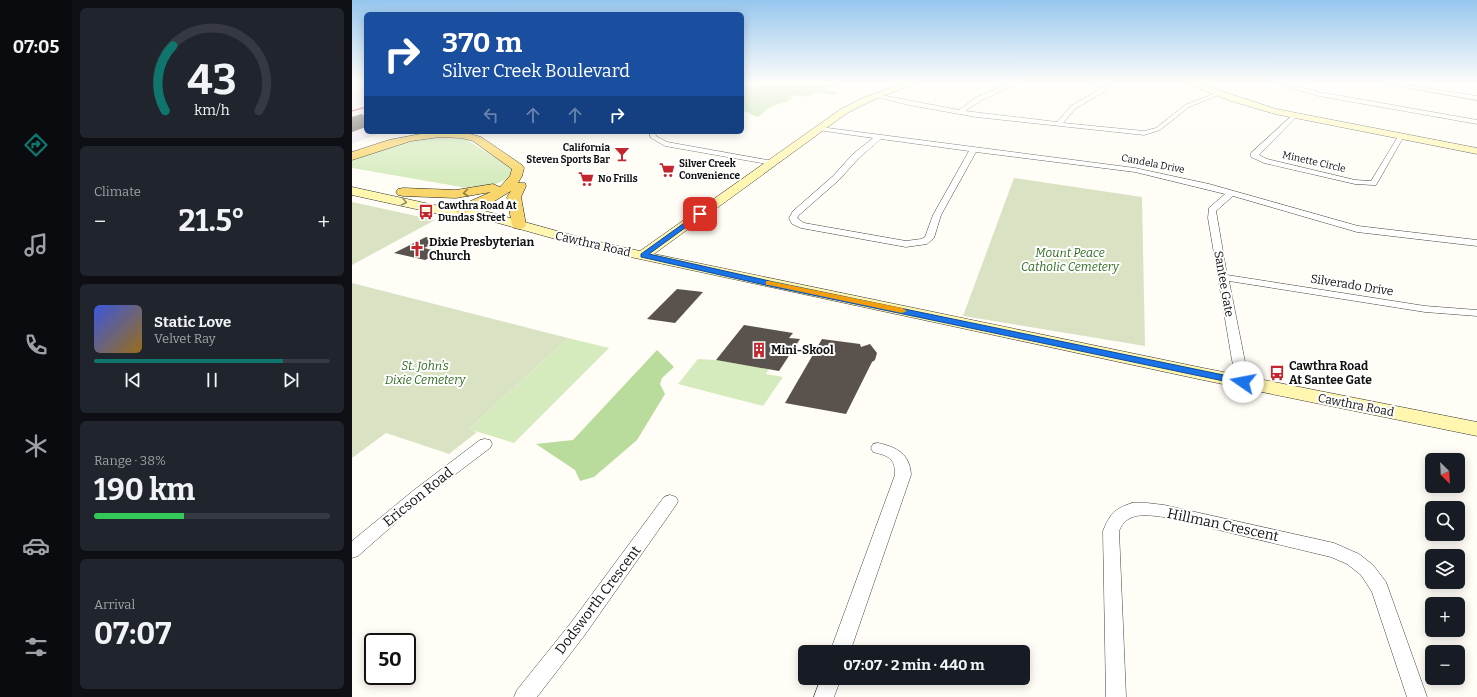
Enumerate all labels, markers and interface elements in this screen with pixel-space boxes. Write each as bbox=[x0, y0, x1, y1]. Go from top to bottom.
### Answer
text: 370 m bbox=[442, 26, 522, 59]
icon: right bbox=[376, 28, 428, 80]
text: 07:05 bbox=[13, 36, 59, 58]
text: 43 bbox=[187, 55, 237, 105]
text: Silver Creek Boulevard bbox=[442, 60, 630, 82]
text: km/h bbox=[194, 101, 230, 118]
icon: left bbox=[480, 104, 502, 126]
icon: ahead bbox=[522, 104, 544, 126]
icon: ahead bbox=[564, 104, 586, 126]
icon: right bbox=[606, 104, 628, 126]
icon: directions bbox=[22, 131, 50, 159]
place label: California Steven Sports Bar bbox=[526, 142, 610, 166]
bar icon: California Steven Sports Bar bbox=[613, 145, 631, 163]
street label: Minette Circle bbox=[1281, 149, 1347, 175]
street label: Candela Drive bbox=[1120, 152, 1186, 176]
place label: Silver Creek Convenience bbox=[679, 158, 740, 182]
supermarket icon: Silver Creek Convenience bbox=[658, 161, 676, 179]
supermarket icon: No Frills bbox=[577, 170, 595, 188]
place label: No Frills bbox=[598, 173, 638, 185]
text: Climate bbox=[94, 184, 141, 199]
one-way arrow bbox=[463, 188, 469, 197]
pin bbox=[683, 197, 717, 231]
one-way arrow bbox=[401, 198, 408, 206]
place label: Cawthra Road At Dundas Street bbox=[438, 200, 517, 224]
text: 21.5° bbox=[179, 203, 245, 239]
bus stop icon: Cawthra Road At Dundas Street bbox=[417, 203, 435, 221]
icon: arrive bbox=[689, 203, 711, 225]
text: − bbox=[94, 208, 106, 235]
text: + bbox=[317, 208, 330, 235]
street label: Cawthra Road bbox=[554, 228, 632, 260]
icon: music bbox=[22, 231, 50, 259]
place label: Dixie Presbyterian Church bbox=[429, 235, 534, 263]
church icon: Dixie Presbyterian Church bbox=[408, 240, 426, 258]
park label: Mount Peace Catholic Cemetery bbox=[1021, 246, 1120, 274]
street label: Santee Gate bbox=[1211, 250, 1237, 318]
street label: Silverado Drive bbox=[1310, 272, 1394, 298]
text: Static Love bbox=[154, 313, 231, 331]
icon: phone bbox=[22, 331, 50, 359]
text: Velvet Ray bbox=[154, 331, 216, 346]
building icon: Mini-Skool bbox=[750, 341, 768, 359]
place label: Mini-Skool bbox=[771, 343, 834, 357]
park label: St. John’s Dixie Cemetery bbox=[385, 359, 466, 387]
place label: Cawthra Road At Santee Gate bbox=[1289, 359, 1372, 387]
position arrow bbox=[1222, 361, 1264, 403]
bus stop icon: Cawthra Road At Santee Gate bbox=[1268, 364, 1286, 382]
icon: previous bbox=[122, 369, 144, 391]
icon: pause bbox=[201, 369, 223, 391]
icon: next bbox=[280, 369, 302, 391]
street label: Cawthra Road bbox=[1317, 391, 1395, 419]
icon: climate bbox=[22, 432, 50, 460]
text: Range · 38% bbox=[94, 453, 166, 468]
north arrow bbox=[1425, 453, 1465, 493]
map controls bbox=[1425, 453, 1465, 685]
street label: Ericson Road bbox=[380, 464, 456, 530]
text: 190 km bbox=[94, 472, 195, 508]
button: search bbox=[1425, 501, 1465, 541]
street label: Hillman Crescent bbox=[1166, 505, 1280, 545]
icon: car bbox=[22, 532, 50, 560]
street label: Dodsworth Crescent bbox=[552, 542, 644, 658]
button: layers bbox=[1425, 549, 1465, 589]
text: Arrival bbox=[94, 597, 135, 612]
button: + bbox=[1425, 597, 1465, 637]
text: 07:07 bbox=[94, 616, 171, 652]
icon: filters bbox=[22, 633, 50, 661]
speed limit sign: 50 bbox=[364, 633, 416, 685]
button: − bbox=[1425, 645, 1465, 685]
text: 07:07 · 2 min · 440 m bbox=[843, 656, 985, 674]

